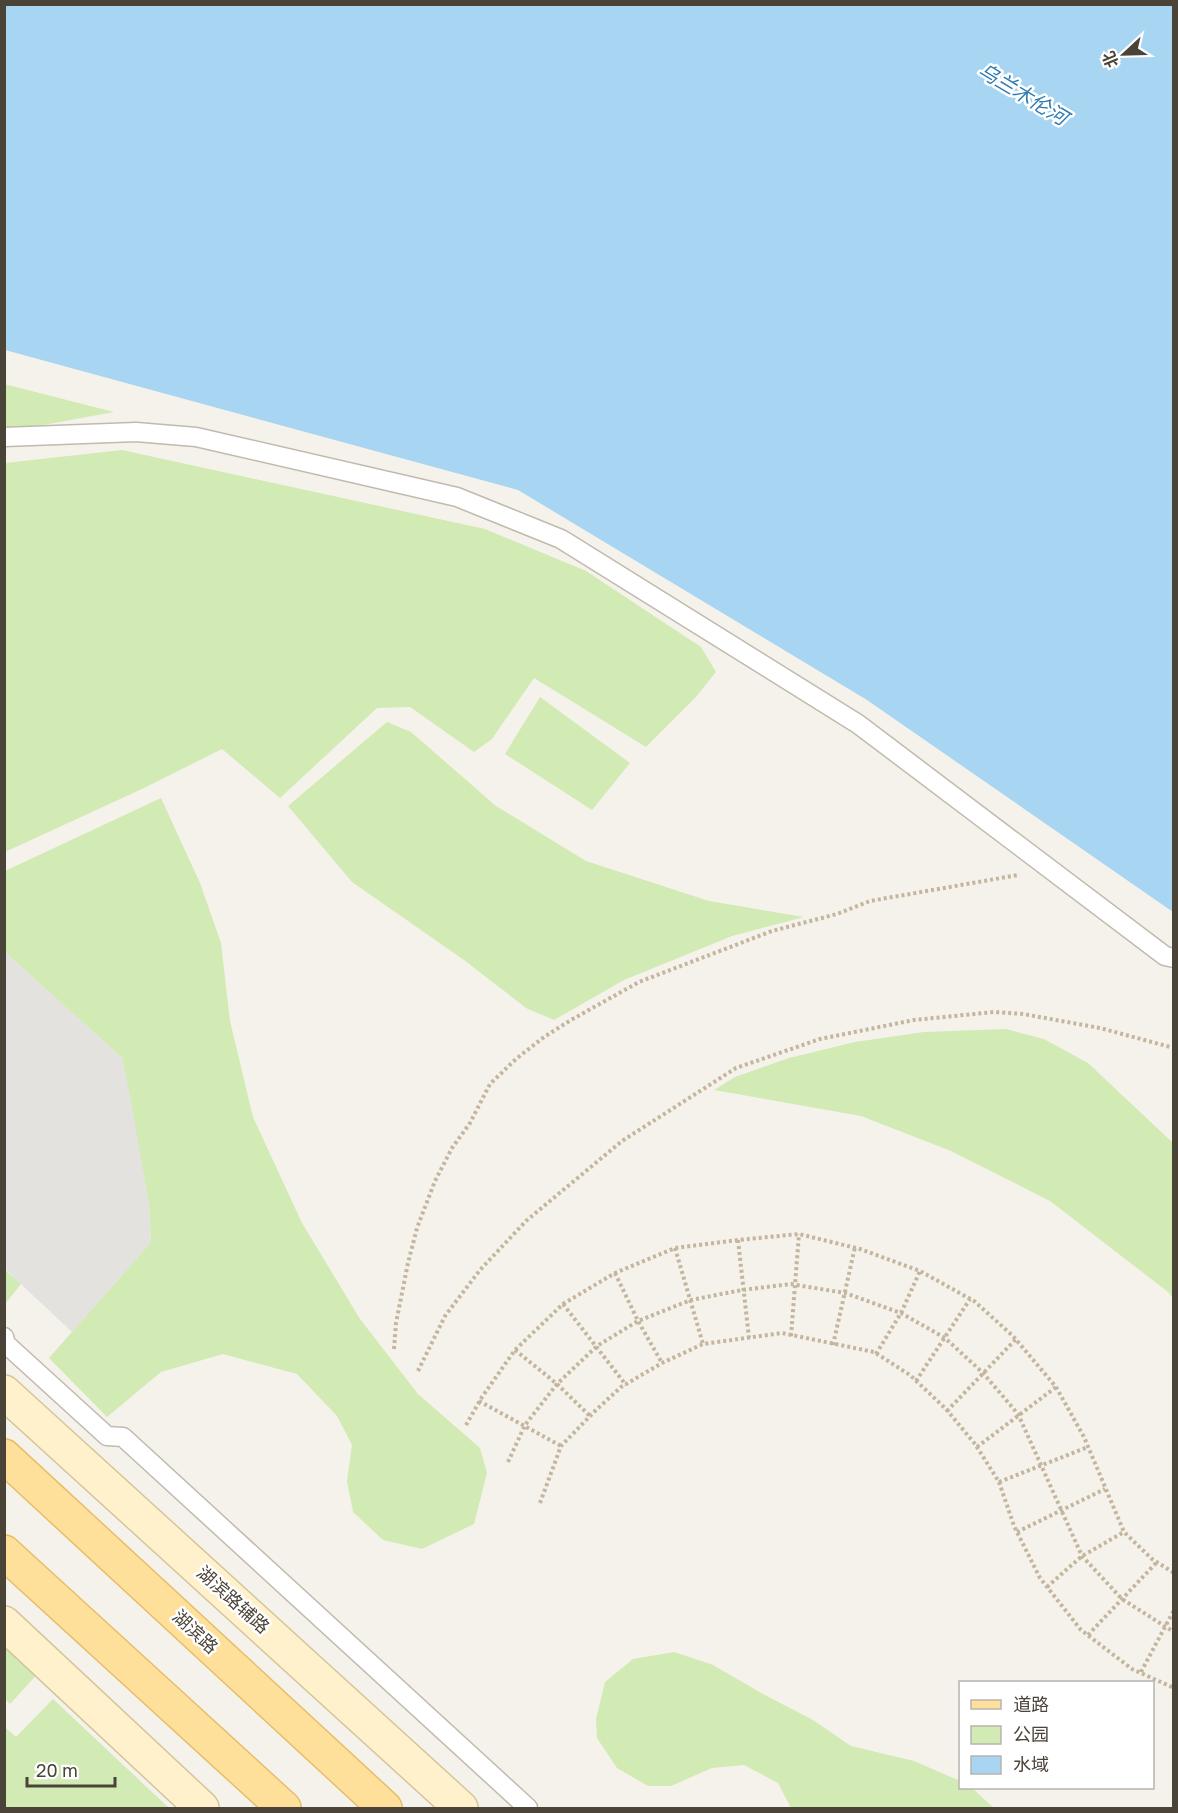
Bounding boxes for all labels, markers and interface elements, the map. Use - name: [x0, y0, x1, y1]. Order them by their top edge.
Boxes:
- north arrow: [1094, 24, 1154, 84]
- text: 北: [1098, 48, 1122, 71]
- water label: 乌兰木伦河: [974, 57, 1076, 131]
- street label: 湖滨路辅路: [192, 1562, 274, 1638]
- street label: 湖滨路: [168, 1606, 222, 1658]
- legend: [959, 1681, 1154, 1789]
- text: 道路: [1013, 1693, 1049, 1715]
- text: 公园: [1013, 1723, 1049, 1745]
- scale bar: [27, 1750, 116, 1788]
- text: 水域: [1013, 1753, 1049, 1775]
- text: 20 m: [36, 1759, 78, 1781]

